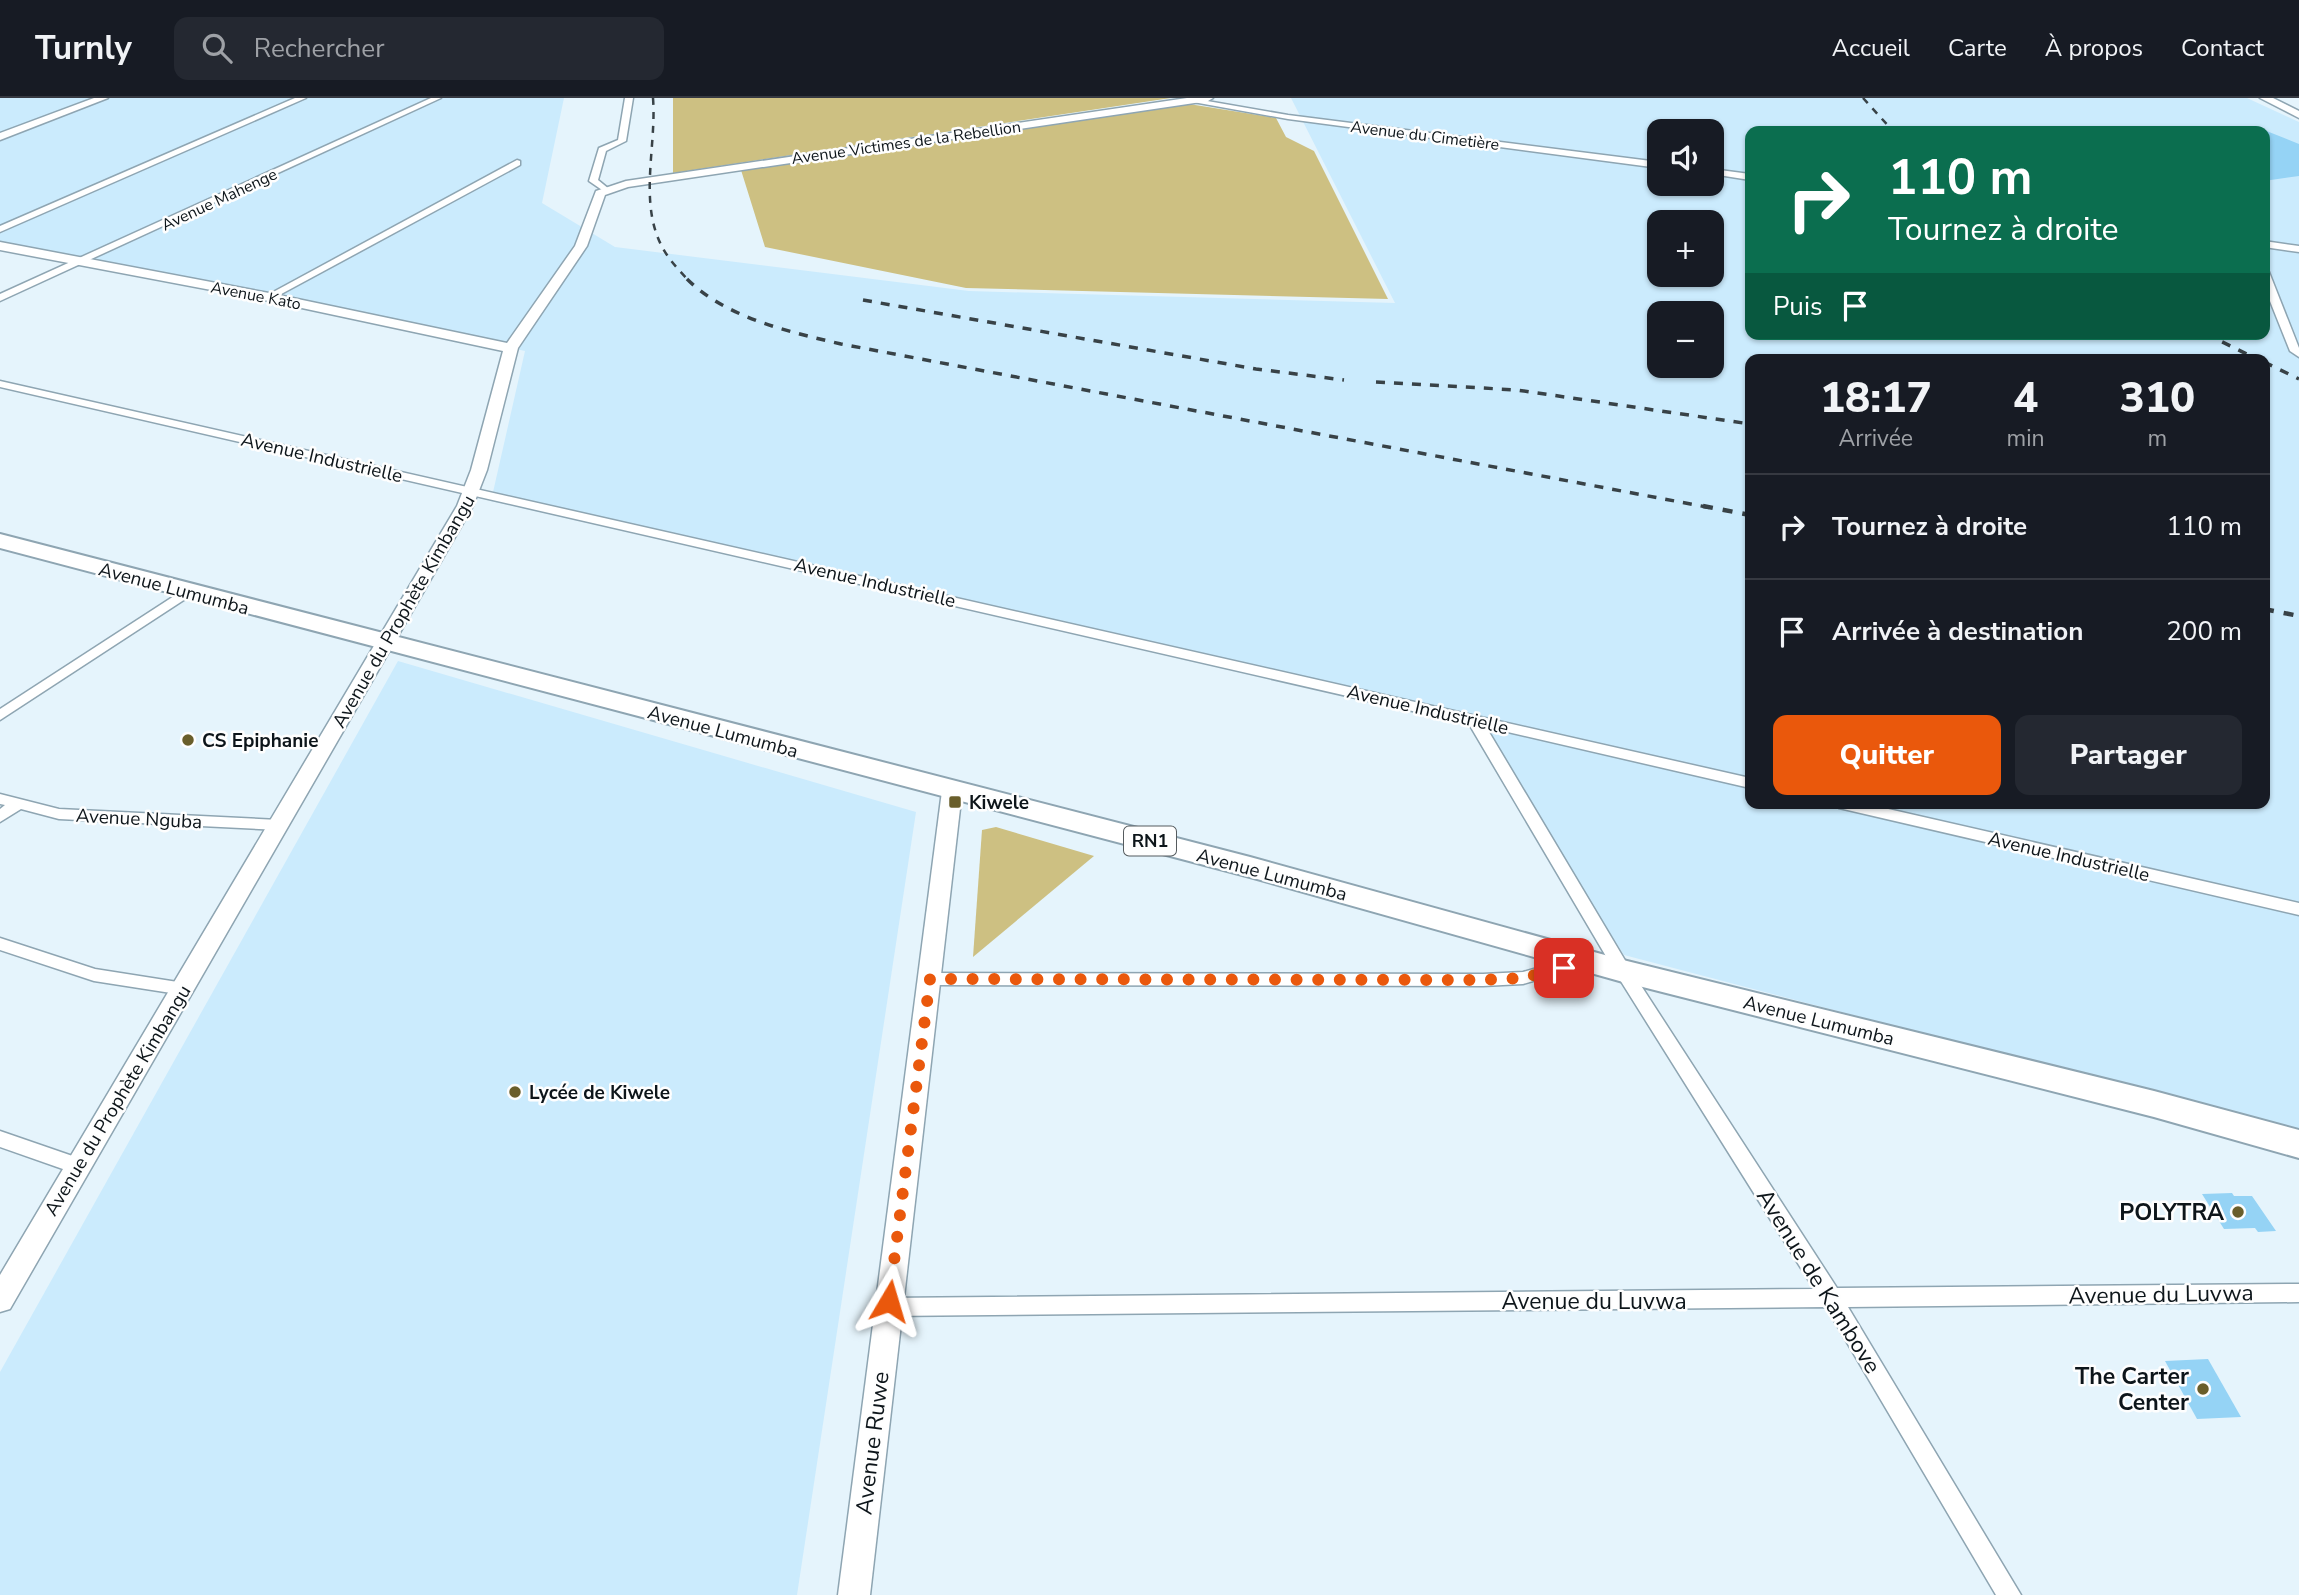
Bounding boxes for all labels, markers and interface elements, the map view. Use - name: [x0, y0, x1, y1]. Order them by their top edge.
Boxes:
- search box: [174, 17, 664, 80]
- text: Turnly: [35, 26, 132, 71]
- icon: search: [198, 29, 236, 67]
- text: Rechercher: [254, 31, 384, 66]
- text: Accueil: [1832, 32, 1910, 64]
- text: Carte: [1948, 32, 2007, 64]
- text: À propos: [2045, 32, 2143, 64]
- text: Contact: [2181, 32, 2264, 64]
- street label: Avenue Victimes de la Rebellion: [790, 116, 1022, 170]
- street label: Avenue du Cimetière: [1349, 116, 1500, 156]
- map controls: [1647, 119, 1724, 378]
- button: sound: [1647, 119, 1724, 196]
- text: 110 m: [1888, 144, 2032, 211]
- icon: right: [1773, 154, 1864, 245]
- street label: Avenue Mahenge: [158, 163, 281, 236]
- text: Tournez à droite: [1888, 208, 2119, 251]
- button: +: [1647, 210, 1724, 287]
- street label: Avenue Kato: [209, 276, 303, 316]
- icon: arrive: [1836, 287, 1874, 325]
- text: Puis: [1773, 289, 1822, 324]
- button: −: [1647, 301, 1724, 378]
- text: 18:17: [1820, 370, 1932, 427]
- text: 4: [2013, 370, 2038, 427]
- text: 310: [2120, 370, 2195, 427]
- text: Arrivée: [1838, 423, 1913, 454]
- text: min: [2007, 423, 2045, 454]
- text: m: [2147, 423, 2167, 454]
- street label: Avenue Industrielle: [238, 427, 405, 489]
- street label: Avenue du Prophète Kimbangu: [326, 490, 481, 733]
- icon: right: [1773, 508, 1811, 546]
- text: Tournez à droite: [1832, 509, 2027, 544]
- text: 110 m: [2166, 509, 2242, 544]
- street label: Avenue Industrielle: [791, 552, 958, 614]
- street label: Avenue Lumumba: [96, 556, 252, 622]
- icon: arrive: [1773, 613, 1811, 651]
- text: Arrivée à destination: [1832, 614, 2083, 649]
- text: 200 m: [2166, 614, 2242, 649]
- street label: Avenue Industrielle: [1344, 679, 1511, 741]
- street label: Avenue Lumumba: [645, 699, 801, 765]
- button: Quitter: [1773, 715, 2001, 795]
- button: Partager: [2015, 715, 2242, 795]
- place label: CS Epiphanie: [202, 728, 319, 754]
- marker: CS Epiphanie: [180, 732, 196, 748]
- place label: Kiwele: [969, 790, 1029, 816]
- marker: Kiwele: [947, 794, 963, 810]
- street label: Avenue Nguba: [75, 803, 203, 835]
- road number: RN1: [1124, 826, 1176, 856]
- street label: Avenue Industrielle: [1985, 826, 2152, 888]
- street label: Avenue Lumumba: [1194, 842, 1350, 908]
- pin: [1534, 938, 1594, 998]
- icon: arrive: [1545, 949, 1583, 987]
- street label: Avenue du Prophète Kimbangu: [38, 980, 197, 1221]
- street label: Avenue Lumumba: [1741, 990, 1897, 1052]
- place label: Lycée de Kiwele: [529, 1080, 670, 1106]
- marker: Lycée de Kiwele: [507, 1084, 523, 1100]
- street label: Avenue de Kambove: [1749, 1183, 1888, 1379]
- place label: POLYTRA: [2119, 1197, 2225, 1228]
- marker: POLYTRA: [2230, 1204, 2246, 1220]
- position arrow: [852, 1264, 926, 1338]
- street label: Avenue du Luvwa: [2068, 1277, 2254, 1312]
- street label: Avenue du Luvwa: [1501, 1286, 1687, 1317]
- place label: The Carter Center: [2075, 1361, 2189, 1418]
- street label: Avenue Ruwe: [848, 1370, 897, 1516]
- marker: The Carter Center: [2195, 1381, 2211, 1397]

